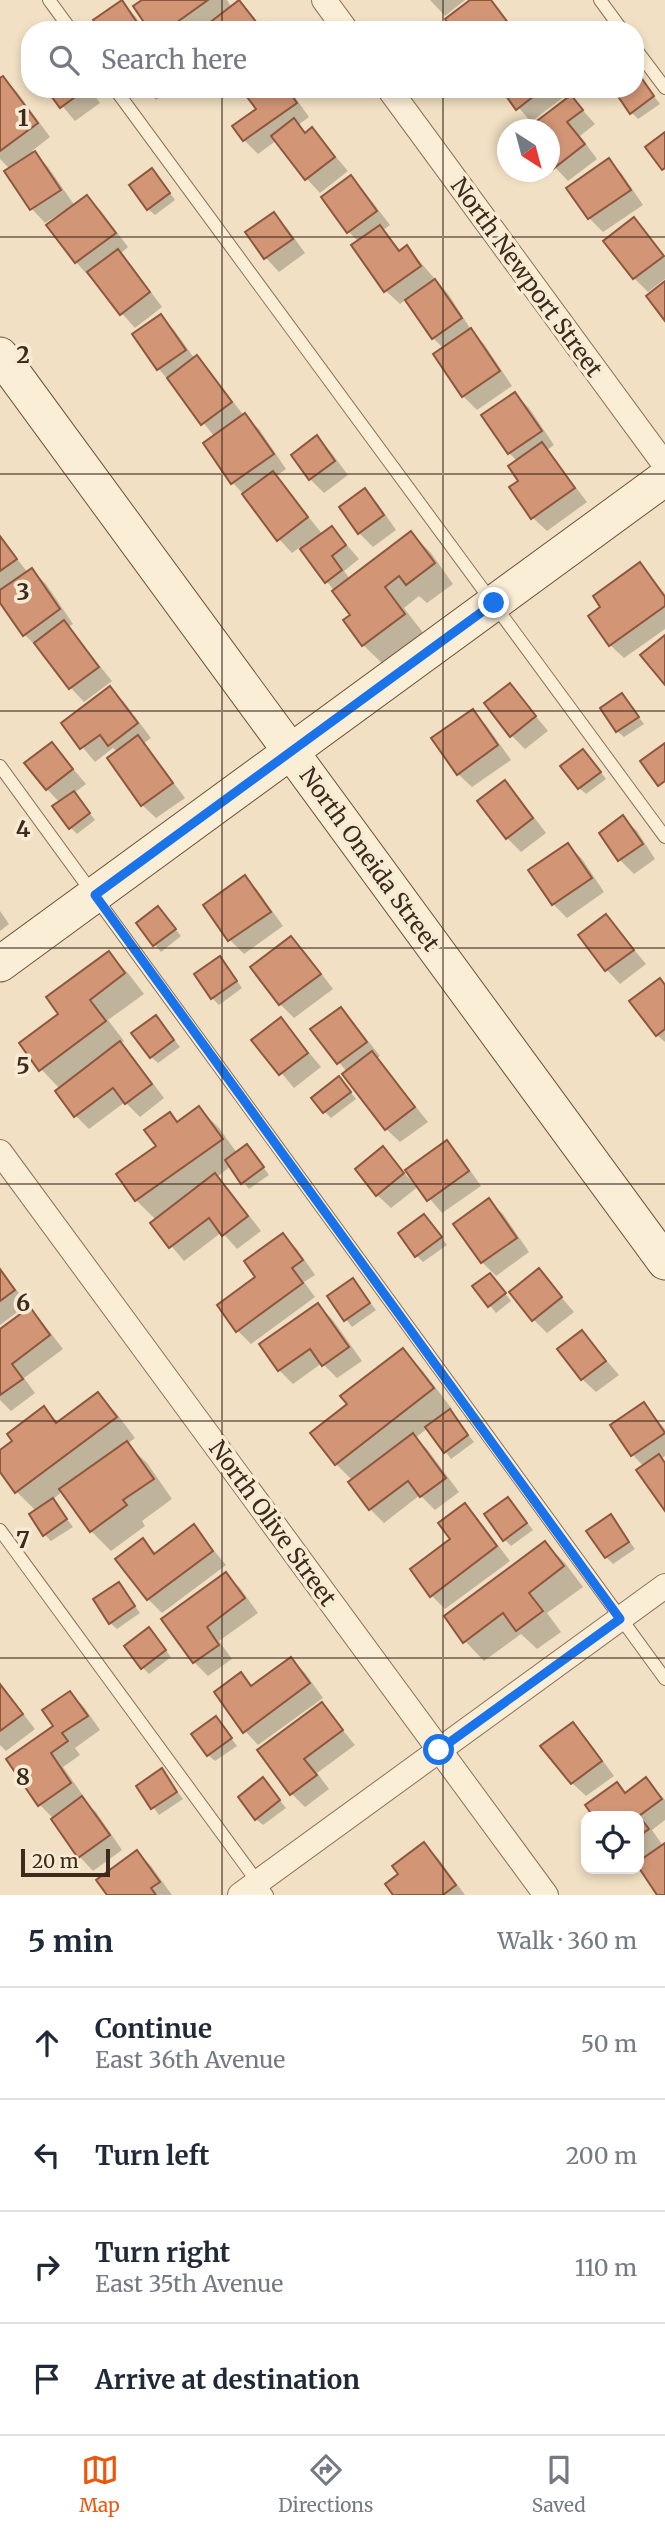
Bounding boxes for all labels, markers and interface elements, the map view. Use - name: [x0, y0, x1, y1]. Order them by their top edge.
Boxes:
- search box: [21, 21, 644, 98]
- icon: search: [45, 41, 83, 79]
- text: Search here: [101, 43, 247, 76]
- text: 1: [18, 103, 29, 132]
- north arrow: [497, 119, 560, 182]
- street label: North Newport Street: [445, 172, 609, 382]
- text: 2: [16, 340, 30, 369]
- text: 3: [16, 577, 30, 606]
- route end: [478, 587, 509, 618]
- street label: North Oneida Street: [294, 762, 446, 956]
- text: 4: [16, 814, 31, 843]
- text: 5: [16, 1051, 30, 1080]
- text: 6: [16, 1288, 30, 1317]
- street label: North Olive Street: [203, 1435, 343, 1611]
- text: 7: [16, 1525, 30, 1554]
- route start: [423, 1734, 454, 1765]
- text: 8: [16, 1762, 30, 1791]
- map controls: [581, 1811, 644, 1874]
- button: locate: [581, 1811, 644, 1874]
- scale bar: [21, 1846, 110, 1878]
- text: 20 m: [32, 1849, 79, 1873]
- text: 5 min: [28, 1922, 113, 1960]
- text: Walk · 360 m: [497, 1926, 637, 1955]
- text: Continue: [95, 2012, 212, 2045]
- icon: ahead: [28, 2024, 66, 2062]
- text: 50 m: [581, 2029, 637, 2058]
- text: East 36th Avenue: [95, 2045, 285, 2074]
- icon: left: [28, 2136, 66, 2174]
- text: Turn left: [95, 2139, 209, 2172]
- text: 200 m: [566, 2141, 637, 2170]
- text: Turn right: [95, 2236, 230, 2269]
- icon: right: [28, 2248, 66, 2286]
- text: 110 m: [575, 2253, 637, 2282]
- text: East 35th Avenue: [95, 2269, 283, 2298]
- icon: arrive: [28, 2360, 66, 2398]
- text: Arrive at destination: [95, 2363, 360, 2396]
- tab: Map: [79, 2451, 120, 2517]
- tab: Directions: [278, 2451, 373, 2517]
- tab: Saved: [532, 2451, 586, 2517]

